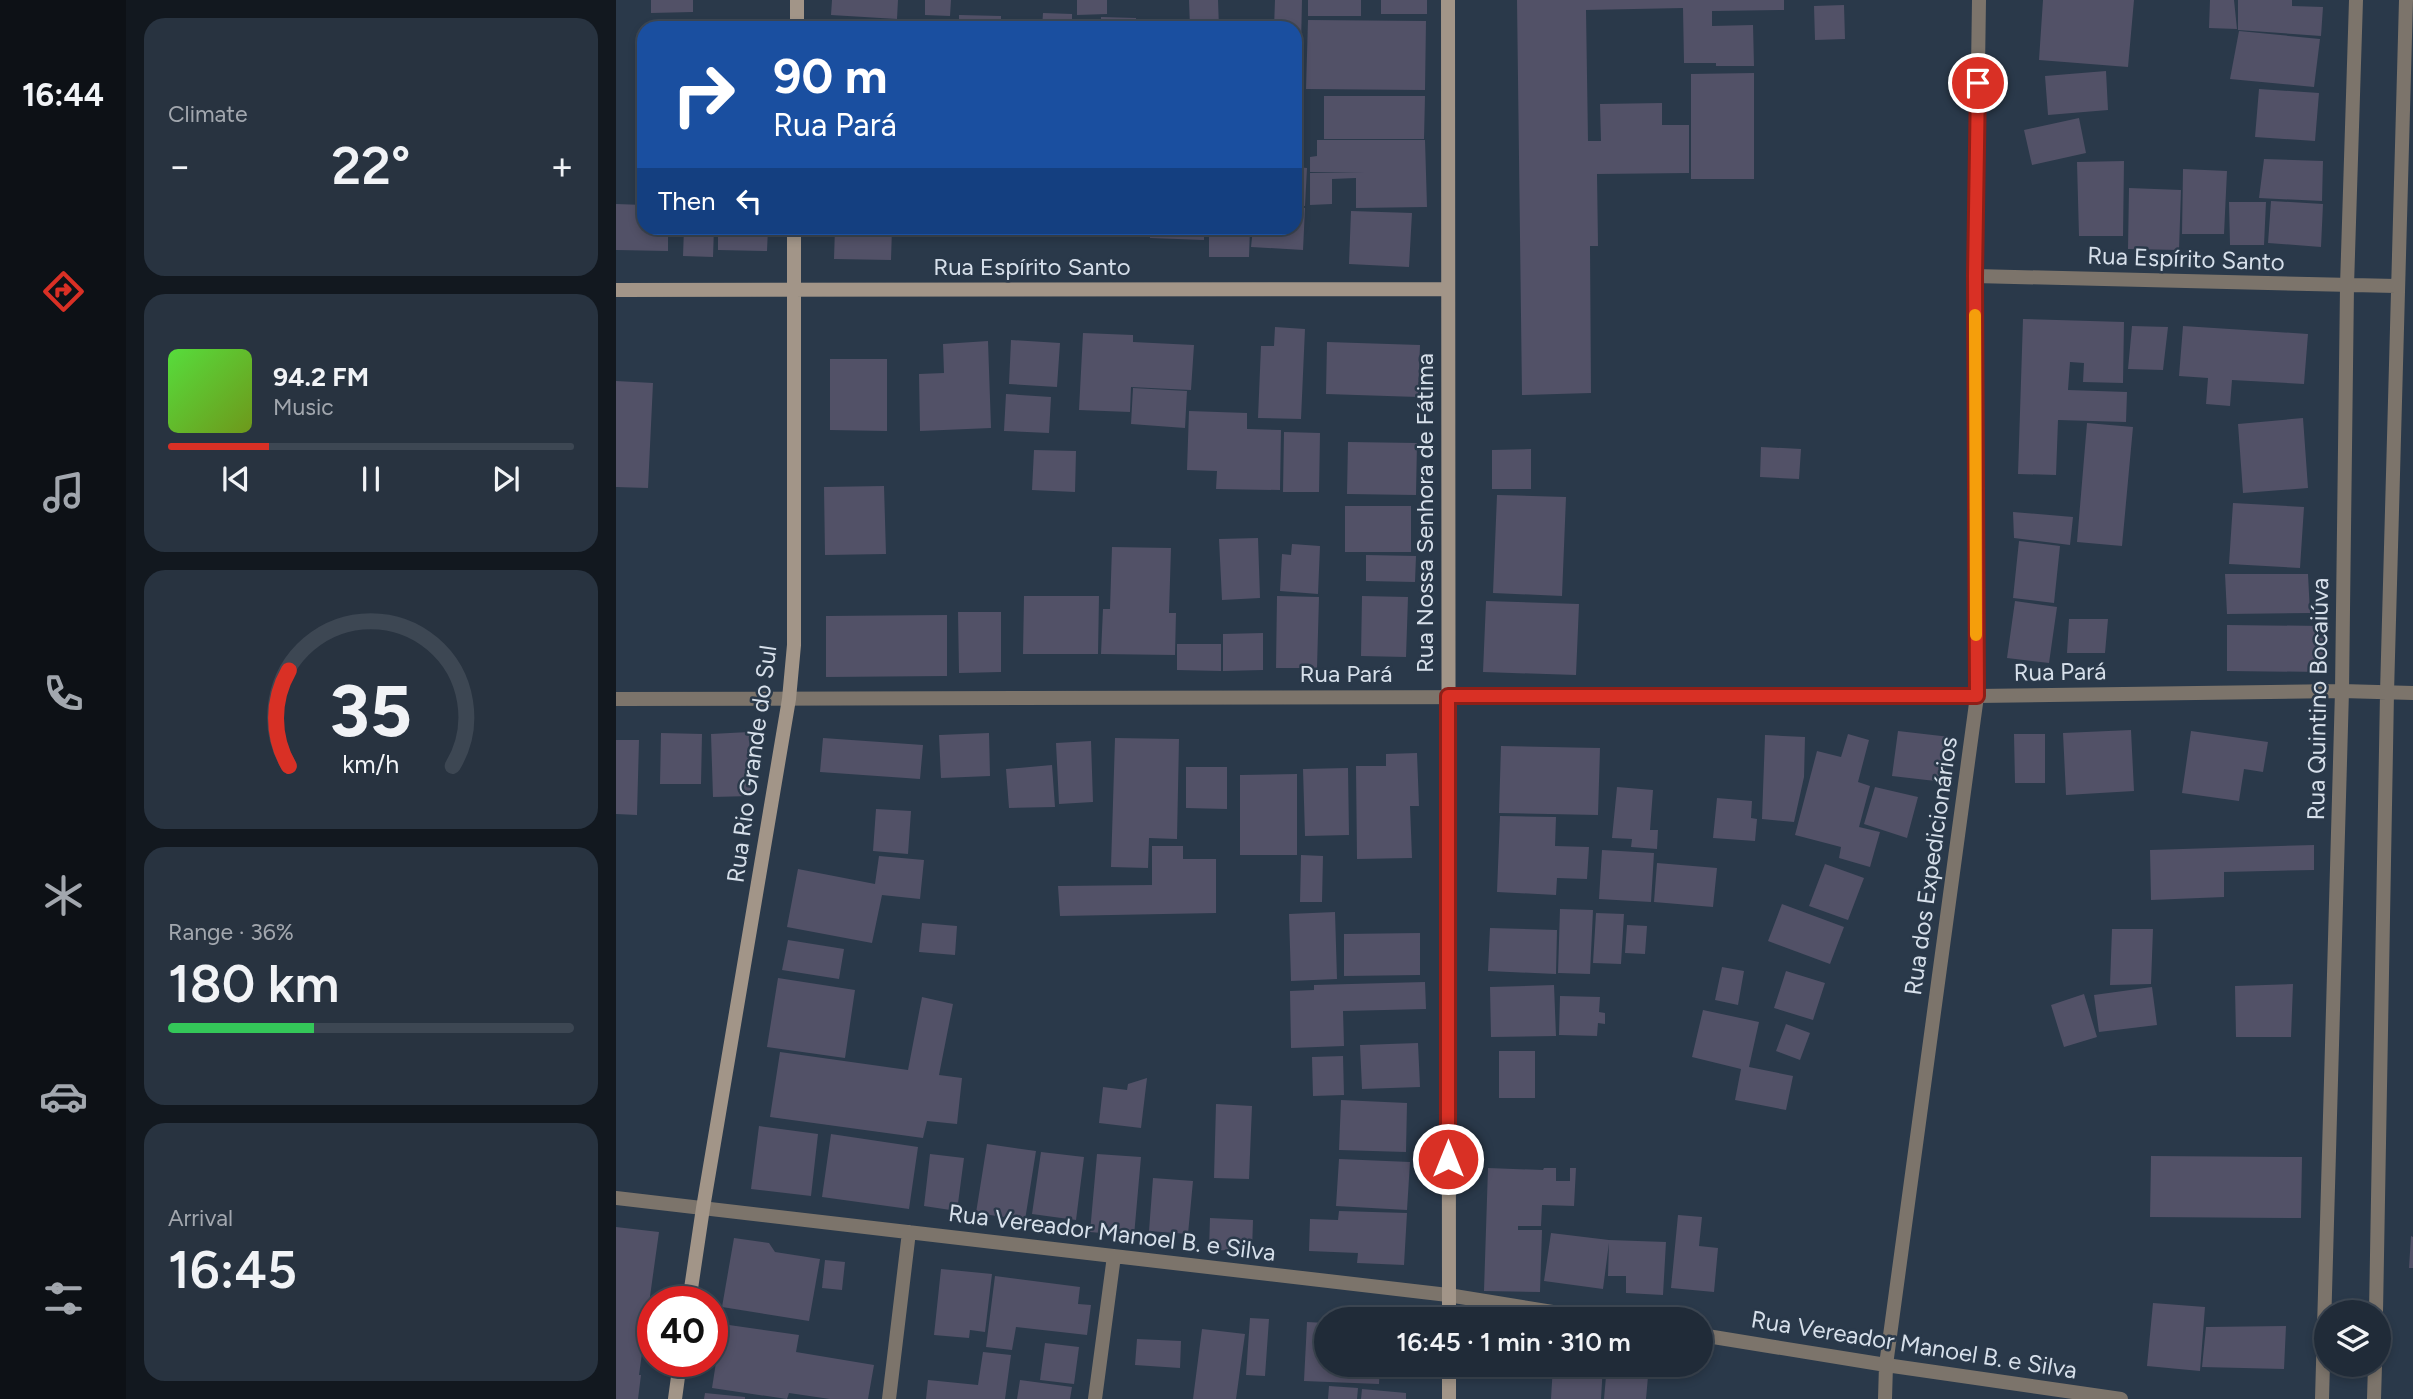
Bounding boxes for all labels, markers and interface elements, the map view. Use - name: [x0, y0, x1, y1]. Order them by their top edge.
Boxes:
- text: 90 m: [773, 46, 888, 105]
- icon: right: [658, 49, 749, 140]
- pin: [1948, 53, 2008, 113]
- icon: arrive: [1959, 64, 1997, 102]
- text: 16:44: [22, 76, 104, 114]
- text: Climate: [168, 100, 247, 128]
- text: Rua Pará: [773, 106, 897, 144]
- text: 22°: [332, 135, 410, 197]
- text: −: [168, 143, 192, 189]
- text: +: [550, 143, 574, 189]
- icon: left: [730, 182, 768, 220]
- text: Then: [658, 185, 716, 217]
- street label: Rua Espírito Santo: [2087, 241, 2285, 276]
- street label: Rua Espírito Santo: [933, 252, 1131, 281]
- icon: directions: [39, 267, 88, 316]
- street label: Rua Nossa Senhora de Fátima: [1410, 353, 1439, 673]
- text: 94.2 FM: [273, 361, 369, 393]
- text: Music: [273, 393, 334, 421]
- icon: previous: [217, 460, 255, 498]
- icon: pause: [352, 460, 390, 498]
- icon: next: [487, 460, 525, 498]
- icon: music: [39, 468, 88, 517]
- street label: Rua Quintino Bocaiúva: [2301, 577, 2334, 821]
- street label: Rua Rio Grande do Sul: [720, 643, 783, 885]
- street label: Rua Pará: [2013, 656, 2107, 687]
- street label: Rua Pará: [1300, 659, 1392, 688]
- text: 35: [330, 667, 412, 754]
- icon: phone: [39, 669, 88, 718]
- street label: Rua dos Expedicionários: [1898, 735, 1963, 997]
- text: km/h: [342, 748, 400, 778]
- icon: climate: [39, 871, 88, 920]
- text: Range · 36%: [168, 918, 294, 946]
- text: 180 km: [168, 953, 340, 1015]
- icon: car: [39, 1072, 88, 1121]
- position arrow: [1411, 1122, 1485, 1196]
- street label: Rua Vereador Manoel B. e Silva: [947, 1198, 1277, 1267]
- text: Arrival: [168, 1204, 233, 1232]
- text: 16:45: [168, 1239, 297, 1301]
- icon: filters: [39, 1274, 88, 1323]
- speed limit sign: 40: [637, 1286, 728, 1377]
- map controls: [2314, 1300, 2391, 1377]
- button: layers: [2314, 1300, 2391, 1377]
- street label: Rua Vereador Manoel B. e Silva: [1749, 1304, 2079, 1385]
- text: 16:45 · 1 min · 310 m: [1396, 1326, 1631, 1358]

